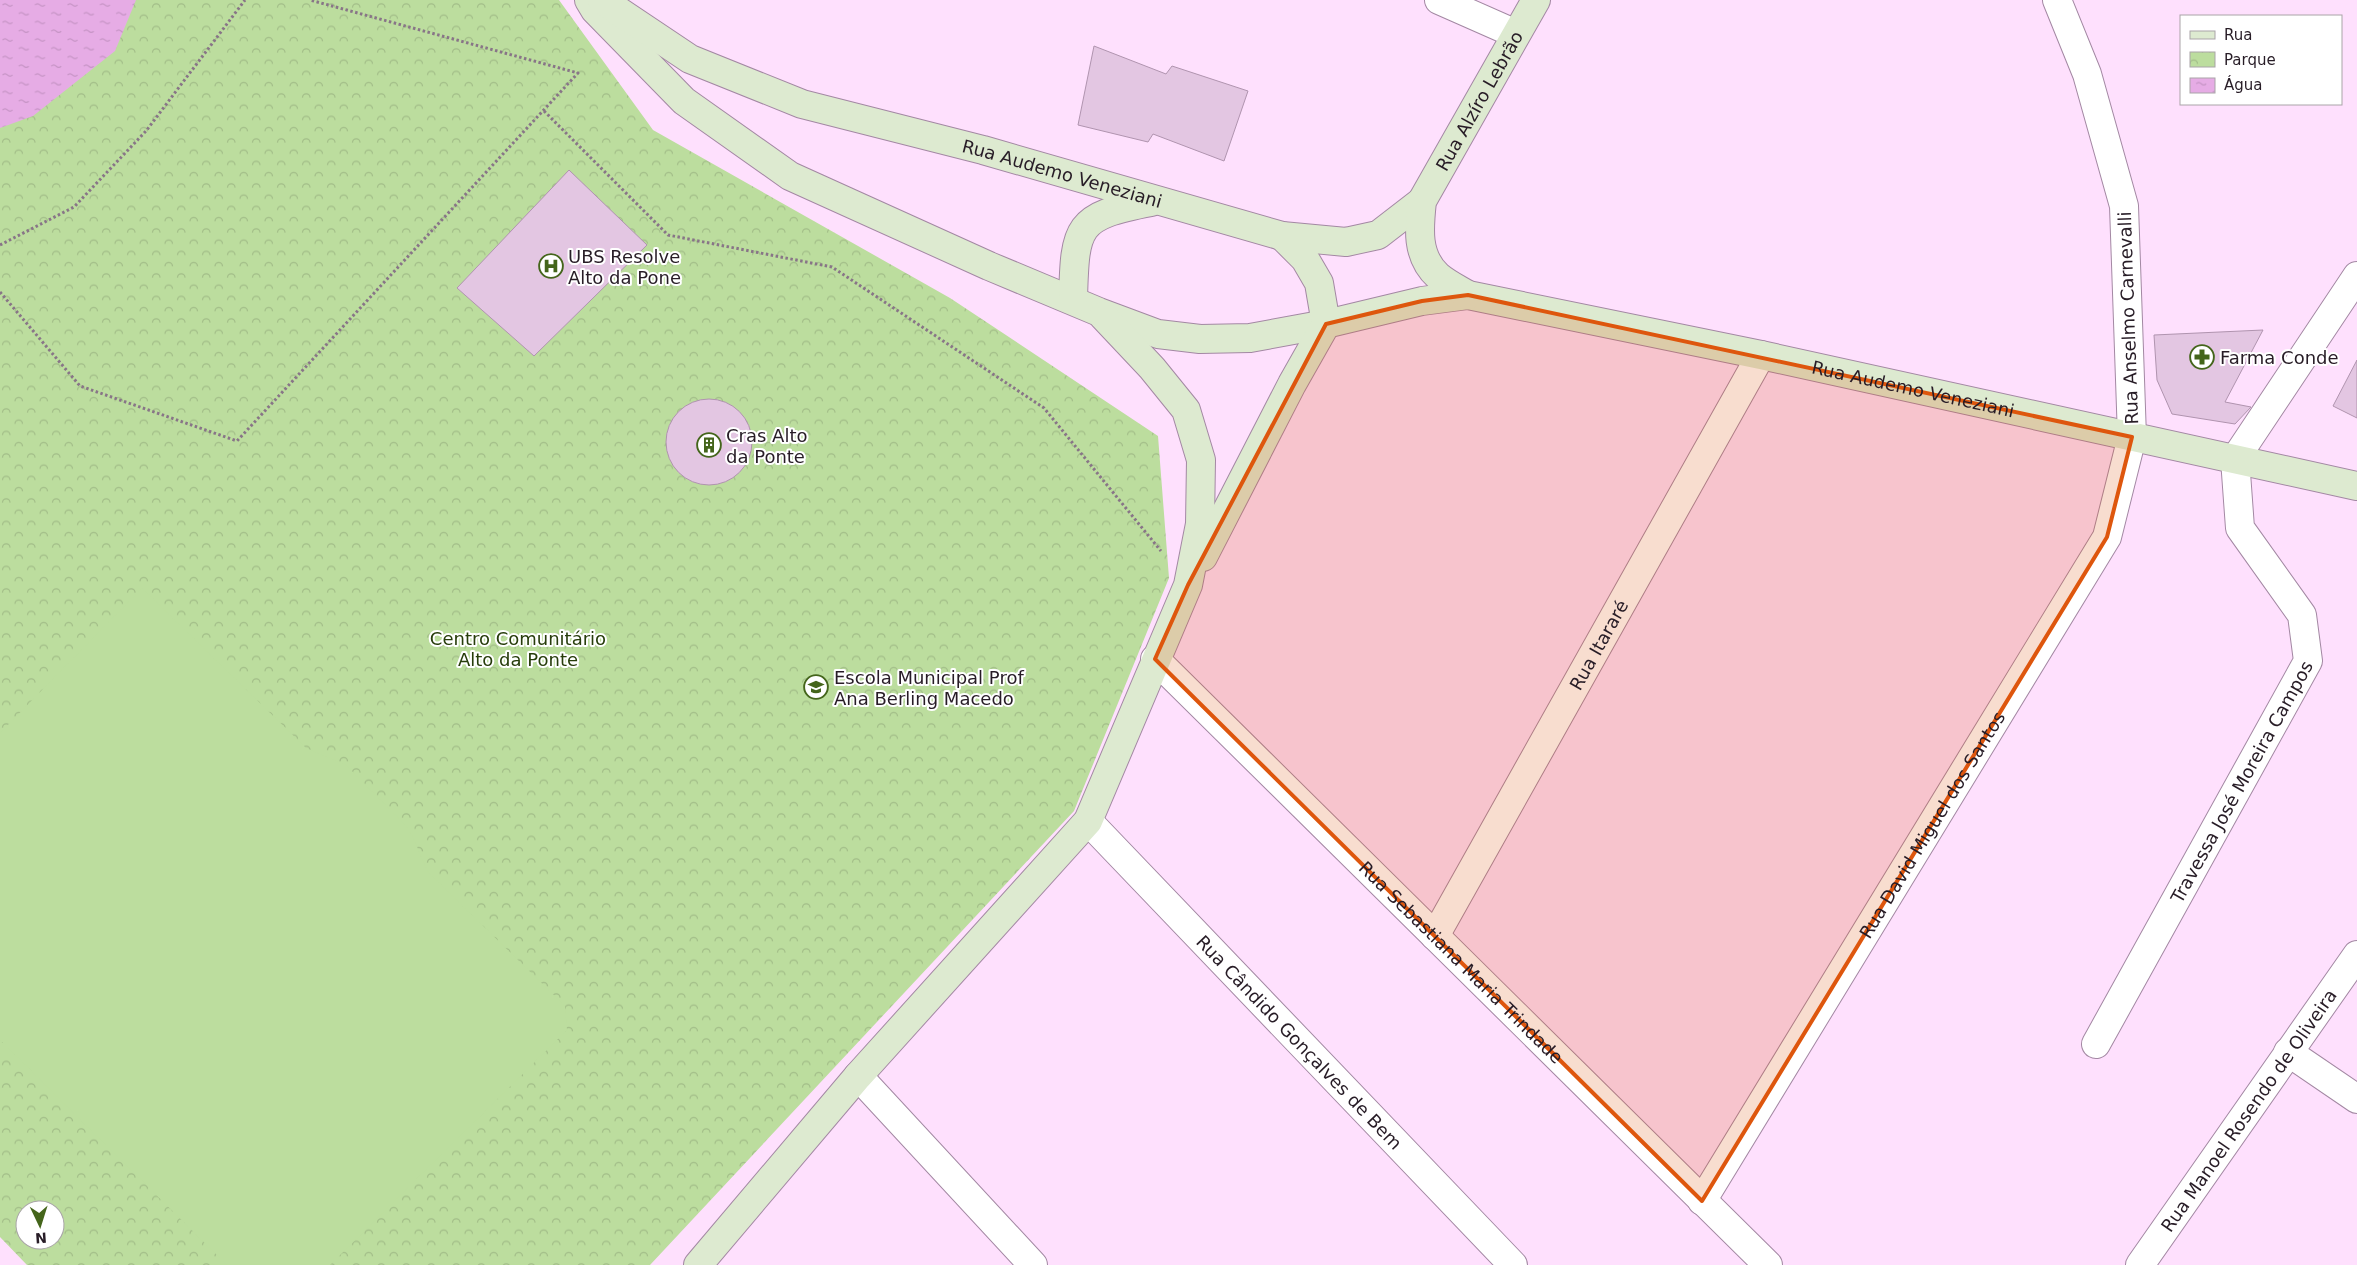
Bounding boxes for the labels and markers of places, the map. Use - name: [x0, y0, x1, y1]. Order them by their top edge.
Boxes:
- place label: UBS Resolve Alto da Pone: [568, 246, 681, 288]
- hospital icon: UBS Resolve Alto da Pone: [538, 253, 564, 279]
- pharmacy icon: Farma Conde: [2189, 344, 2215, 370]
- place label: Farma Conde: [2220, 347, 2339, 368]
- place label: Cras Alto da Ponte: [726, 425, 807, 467]
- building icon: Cras Alto da Ponte: [696, 432, 722, 458]
- place label: Escola Municipal Prof Ana Berling Macedo: [834, 667, 1024, 709]
- school or university icon: Escola Municipal Prof Ana Berling Macedo: [803, 674, 829, 700]

